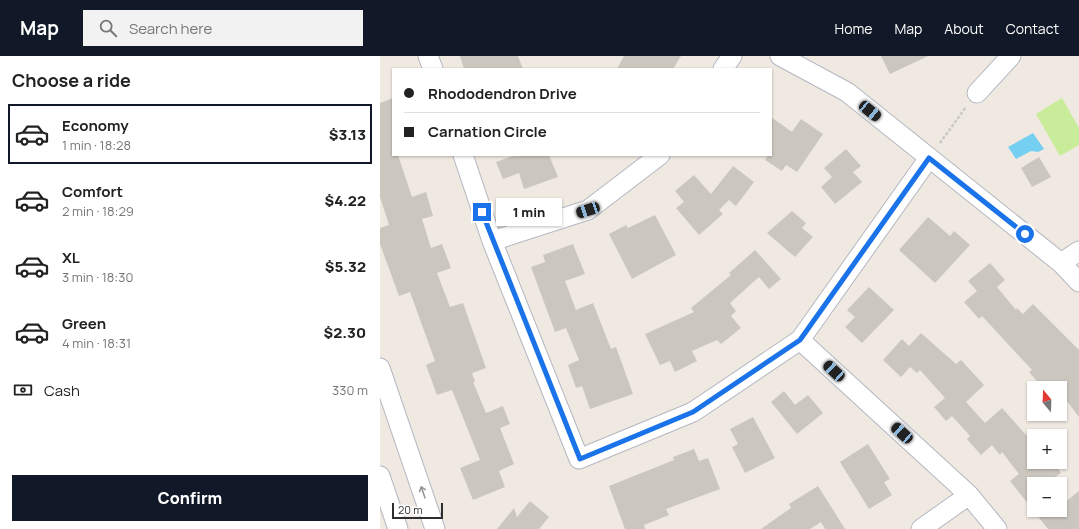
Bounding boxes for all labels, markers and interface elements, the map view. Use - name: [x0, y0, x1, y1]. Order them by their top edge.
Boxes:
- search box: [83, 10, 363, 46]
- text: Map: [20, 15, 59, 41]
- icon: search: [97, 17, 119, 39]
- text: Search here: [129, 18, 212, 39]
- text: Home: [835, 19, 872, 38]
- text: Map: [894, 19, 922, 38]
- text: About: [944, 19, 984, 38]
- text: Contact: [1006, 19, 1059, 38]
- text: Choose a ride: [12, 68, 131, 92]
- text: Rhododendron Drive: [428, 83, 577, 104]
- car: [857, 99, 883, 123]
- text: Economy: [62, 115, 129, 136]
- icon: car: [14, 116, 50, 152]
- text: Carnation Circle: [428, 121, 547, 142]
- text: $3.13: [329, 124, 366, 145]
- text: 1 min · 18:28: [62, 136, 131, 154]
- text: Comfort: [62, 181, 123, 202]
- icon: car: [14, 182, 50, 218]
- text: $4.22: [325, 190, 366, 211]
- callout: 1 min: [496, 198, 562, 226]
- car: [575, 201, 601, 219]
- text: 2 min · 18:29: [62, 202, 134, 220]
- route end: [473, 203, 491, 221]
- text: 1 min: [513, 203, 545, 221]
- route start: [1016, 225, 1034, 243]
- text: XL: [62, 247, 80, 268]
- icon: car: [14, 248, 50, 284]
- text: $5.32: [325, 256, 366, 277]
- text: 3 min · 18:30: [62, 268, 133, 286]
- text: Green: [62, 313, 106, 334]
- icon: car: [14, 314, 50, 350]
- text: $2.30: [324, 322, 366, 343]
- text: 4 min · 18:31: [62, 334, 131, 352]
- car: [821, 358, 847, 384]
- icon: cash: [12, 379, 34, 401]
- text: Cash: [44, 380, 80, 401]
- text: 330 m: [332, 381, 368, 399]
- north arrow: [1027, 381, 1067, 421]
- map controls: [1027, 381, 1067, 517]
- car: [889, 421, 915, 445]
- button: +: [1027, 429, 1067, 469]
- button: Confirm: [12, 475, 368, 521]
- button: −: [1027, 477, 1067, 517]
- one-way arrow: [418, 486, 426, 498]
- scale bar: [392, 501, 443, 520]
- text: 20 m: [398, 502, 423, 517]

